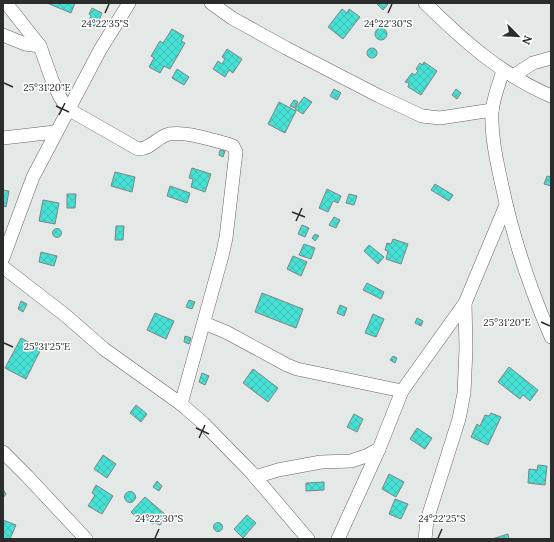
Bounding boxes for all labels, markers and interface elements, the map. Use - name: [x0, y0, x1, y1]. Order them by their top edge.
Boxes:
- north arrow: [498, 16, 538, 56]
- text: 24°22'35"S: [81, 17, 129, 30]
- text: 24°22'30"S: [364, 17, 412, 30]
- text: N: [519, 33, 535, 47]
- text: 25°31'20"E: [23, 81, 71, 94]
- text: 25°31'20"E: [483, 316, 531, 329]
- text: 25°31'25"E: [24, 340, 70, 353]
- text: 24°22'30"S: [135, 512, 183, 525]
- text: 24°22'25"S: [418, 512, 466, 525]

